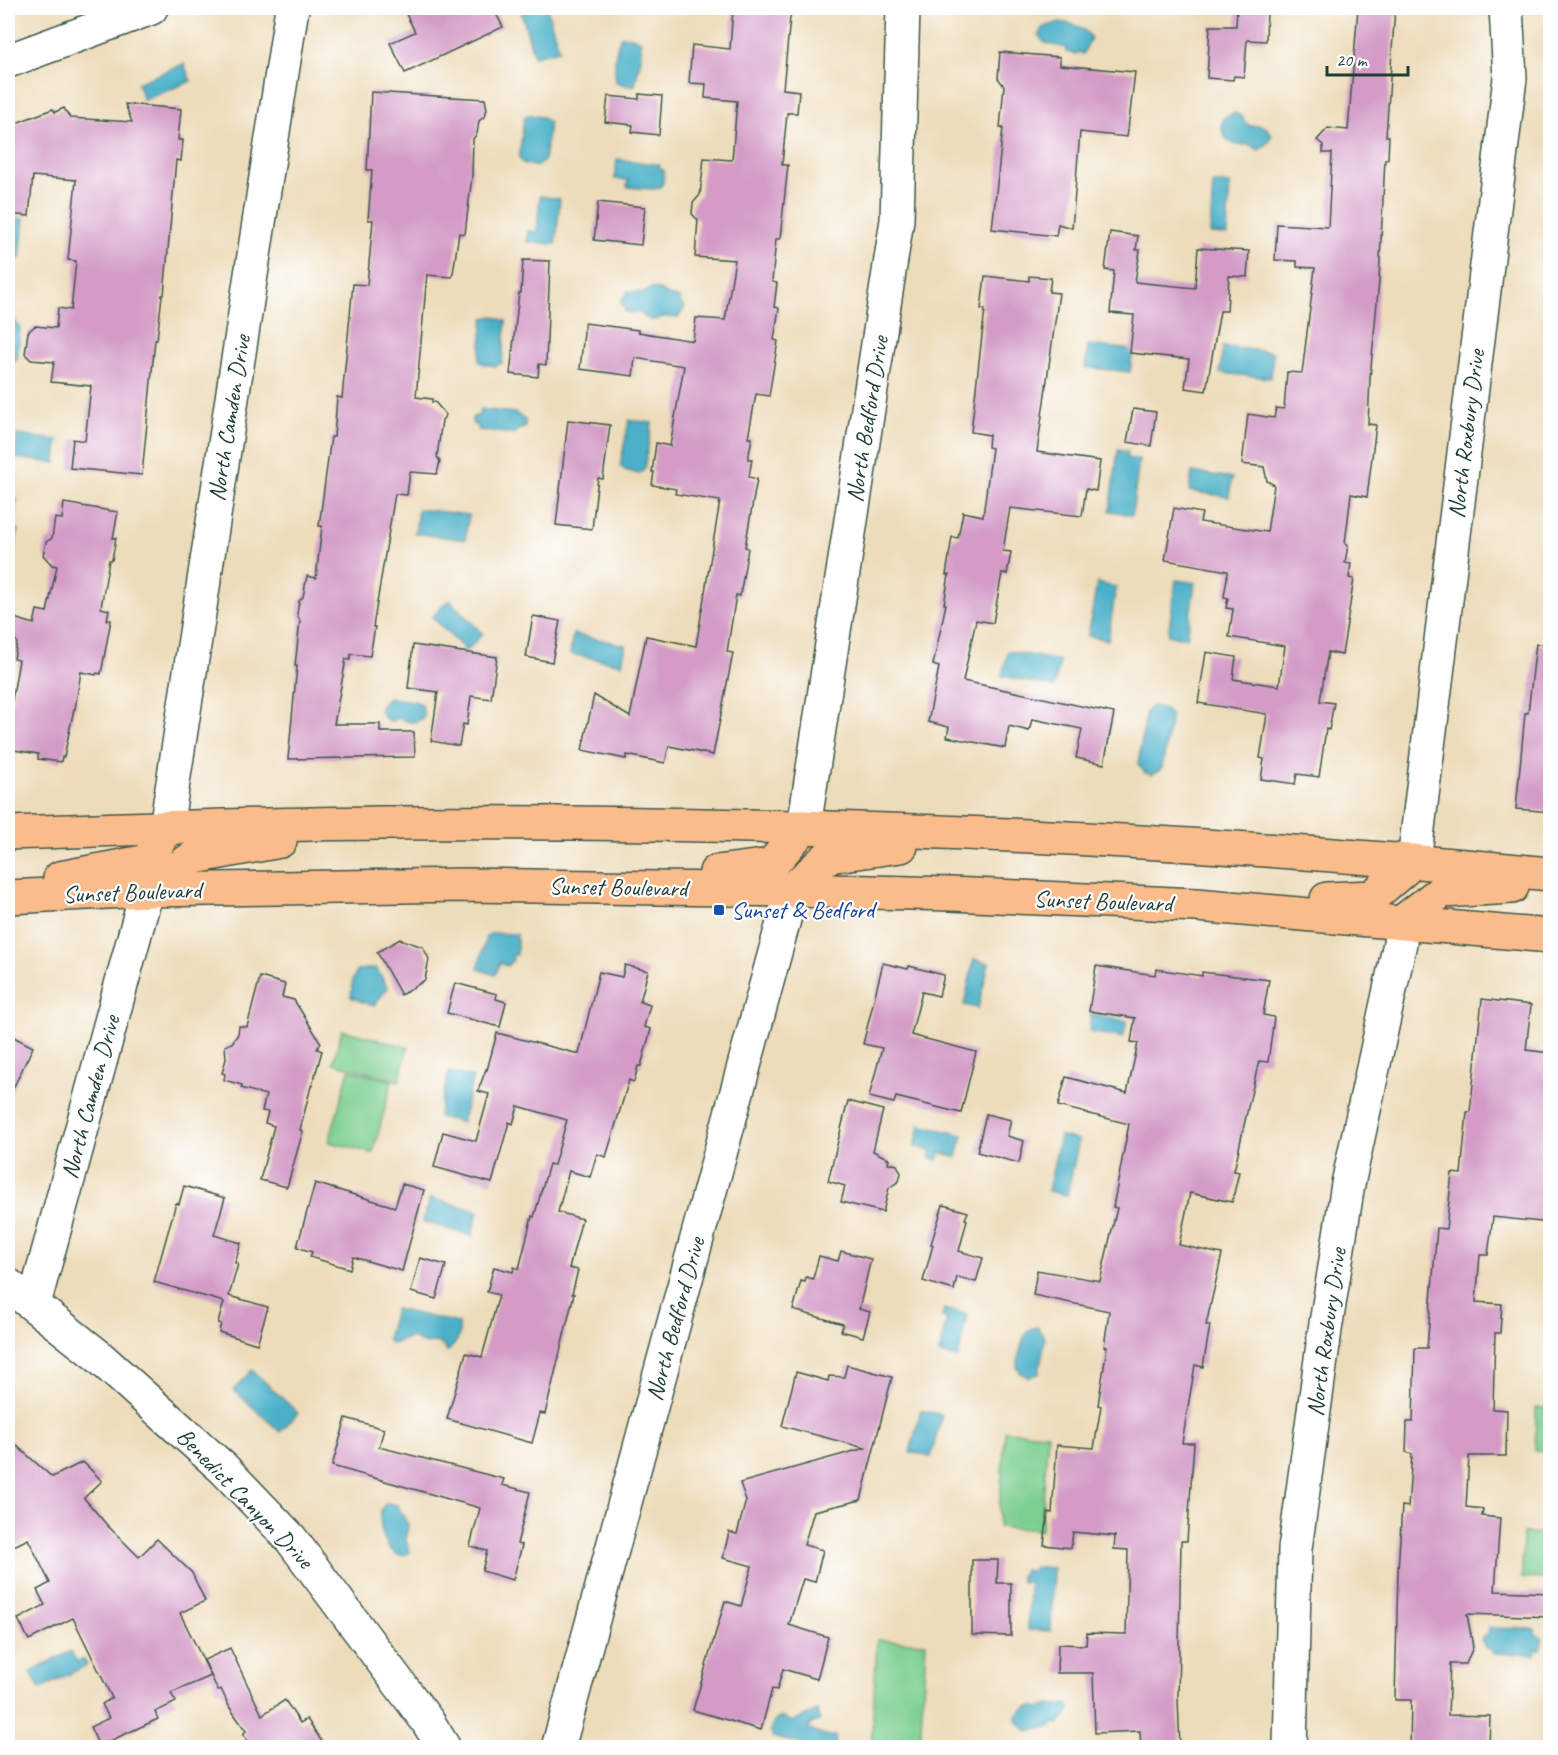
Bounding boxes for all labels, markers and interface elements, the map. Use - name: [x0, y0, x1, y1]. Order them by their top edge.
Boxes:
- scale bar: [1327, 39, 1408, 77]
- text: 20 m: [1336, 49, 1369, 71]
- street label: North Camden Drive: [201, 331, 257, 503]
- street label: North Bedford Drive: [839, 332, 895, 504]
- street label: North Roxbury Drive: [1441, 346, 1491, 520]
- street label: Sunset Boulevard: [549, 871, 691, 903]
- street label: Sunset Boulevard: [62, 874, 205, 909]
- street label: Sunset Boulevard: [1033, 884, 1176, 919]
- place label: Sunset & Bedford: [731, 895, 878, 925]
- marker: Sunset & Bedford: [712, 903, 726, 917]
- street label: North Camden Drive: [54, 1010, 127, 1182]
- street label: North Bedford Drive: [639, 1232, 712, 1404]
- street label: North Roxbury Drive: [1299, 1244, 1353, 1418]
- street label: Benedict Canyon Drive: [170, 1421, 321, 1576]

